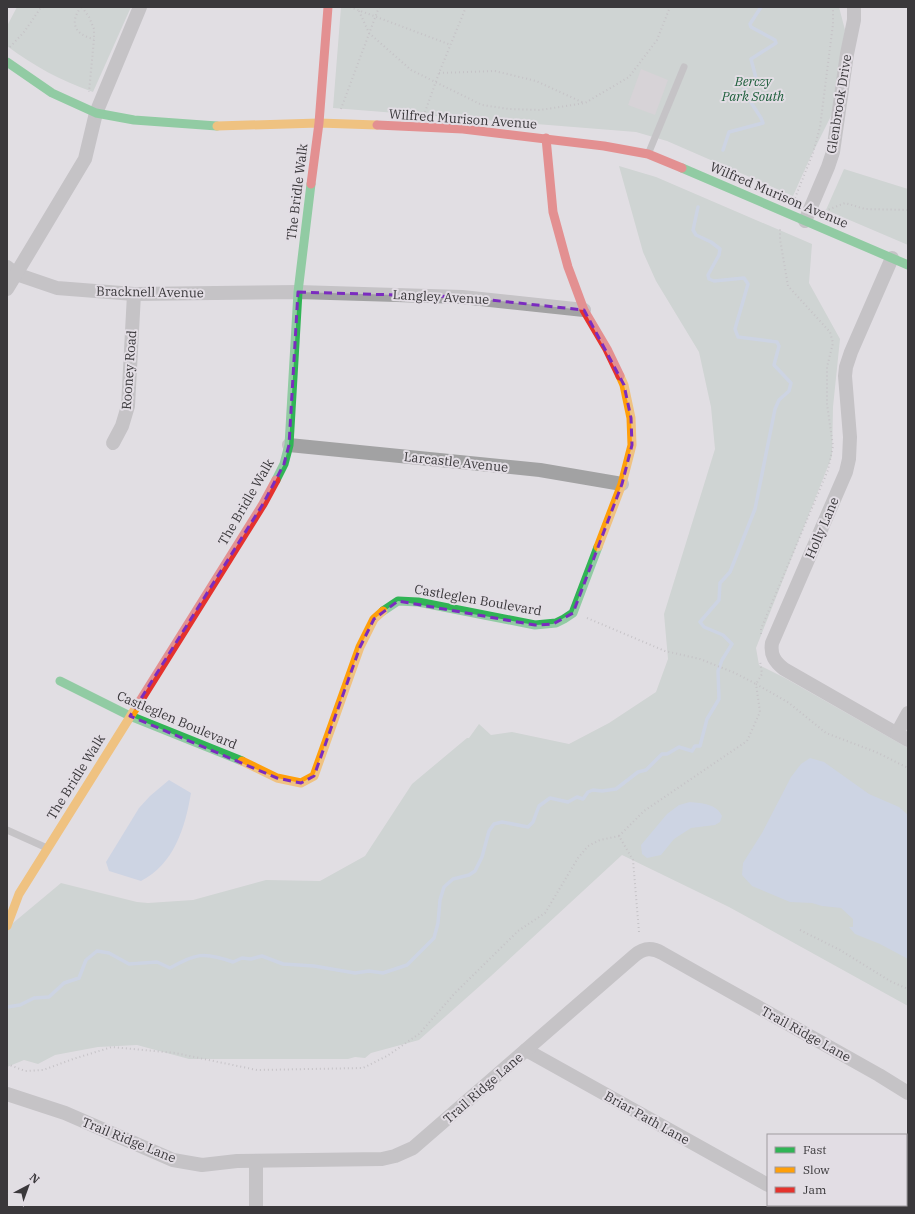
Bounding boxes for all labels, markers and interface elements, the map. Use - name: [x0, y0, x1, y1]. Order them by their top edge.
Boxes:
- street label: Glenbrook Drive: [823, 53, 855, 155]
- park label: Berczy Park South: [721, 73, 784, 105]
- street label: Wilfred Murison Avenue: [388, 105, 538, 133]
- street label: The Bridle Walk: [283, 142, 311, 241]
- street label: Wilfred Murison Avenue: [707, 158, 851, 232]
- street label: Bracknell Avenue: [96, 283, 204, 301]
- street label: Langley Avenue: [392, 286, 490, 308]
- street label: Rooney Road: [118, 330, 140, 410]
- street label: Larcastle Avenue: [403, 448, 509, 476]
- street label: The Bridle Walk: [214, 455, 278, 548]
- street label: Holly Lane: [801, 495, 843, 561]
- street label: Castleglen Boulevard: [413, 580, 543, 620]
- street label: Castleglen Boulevard: [114, 687, 240, 753]
- street label: The Bridle Walk: [43, 731, 109, 823]
- street label: Trail Ridge Lane: [758, 1002, 854, 1066]
- street label: Trail Ridge Lane: [440, 1049, 526, 1127]
- street label: Briar Path Lane: [601, 1087, 693, 1149]
- street label: Trail Ridge Lane: [79, 1113, 179, 1167]
- legend: [767, 1134, 907, 1206]
- text: Fast: [803, 1142, 827, 1157]
- text: Slow: [803, 1162, 830, 1177]
- north arrow: [8, 1166, 48, 1206]
- text: N: [27, 1170, 43, 1187]
- text: Jam: [803, 1182, 827, 1197]

